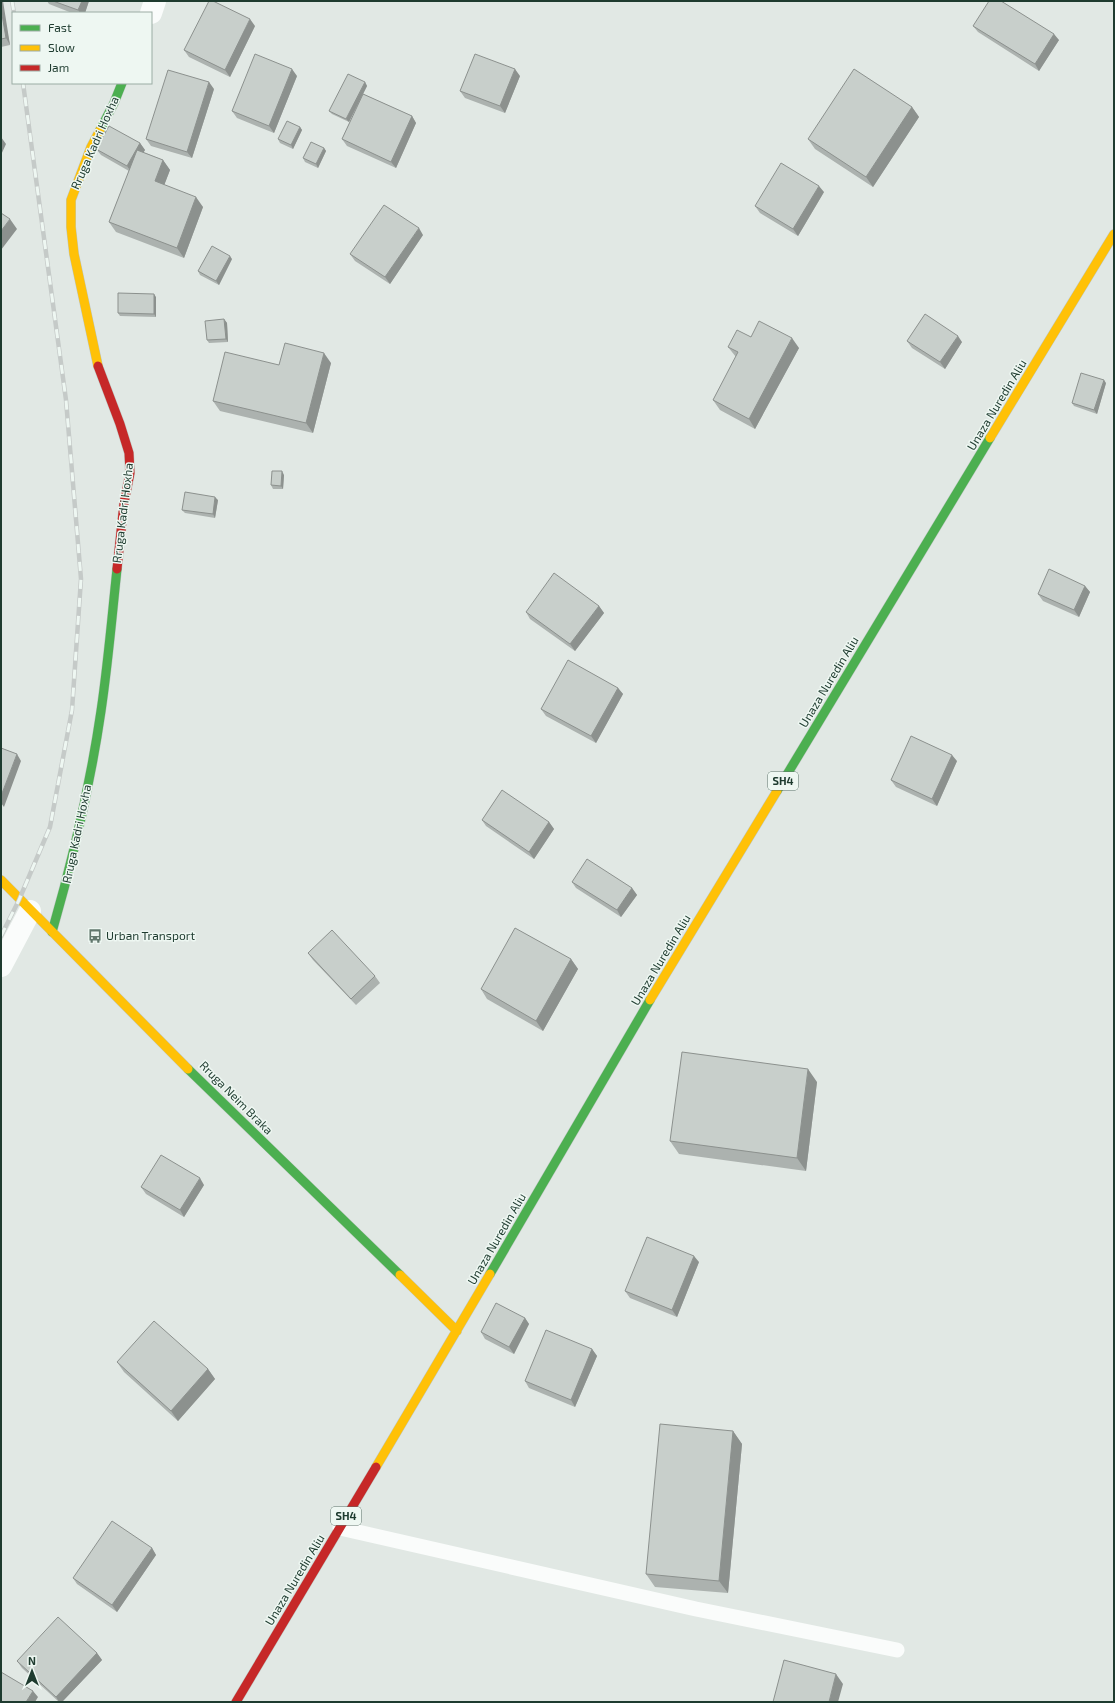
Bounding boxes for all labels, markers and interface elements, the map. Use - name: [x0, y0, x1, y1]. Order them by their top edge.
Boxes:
- legend: [12, 12, 152, 84]
- text: Fast: [48, 20, 72, 34]
- text: Slow: [48, 40, 75, 54]
- text: Jam: [48, 60, 69, 74]
- street label: Rruga Kadri Hoxha: [67, 94, 121, 191]
- street label: Unaza Nuredin Aliu: [964, 357, 1029, 452]
- street label: Rruga Kadri Hoxha: [109, 462, 135, 564]
- street label: Unaza Nuredin Aliu: [796, 634, 861, 729]
- road number: SH4: [768, 772, 798, 790]
- street label: Rruga Kadri Hoxha: [59, 783, 93, 884]
- street label: Unaza Nuredin Aliu: [628, 912, 693, 1007]
- bus stop icon: Urban Transport: [87, 928, 103, 944]
- place label: Urban Transport: [106, 928, 196, 942]
- street label: Rruga Neim Braka: [197, 1058, 276, 1137]
- street label: Unaza Nuredin Aliu: [464, 1190, 528, 1287]
- road number: SH4: [331, 1507, 361, 1525]
- street label: Unaza Nuredin Aliu: [262, 1532, 327, 1627]
- north arrow: [12, 1651, 52, 1691]
- text: N: [28, 1654, 36, 1667]

